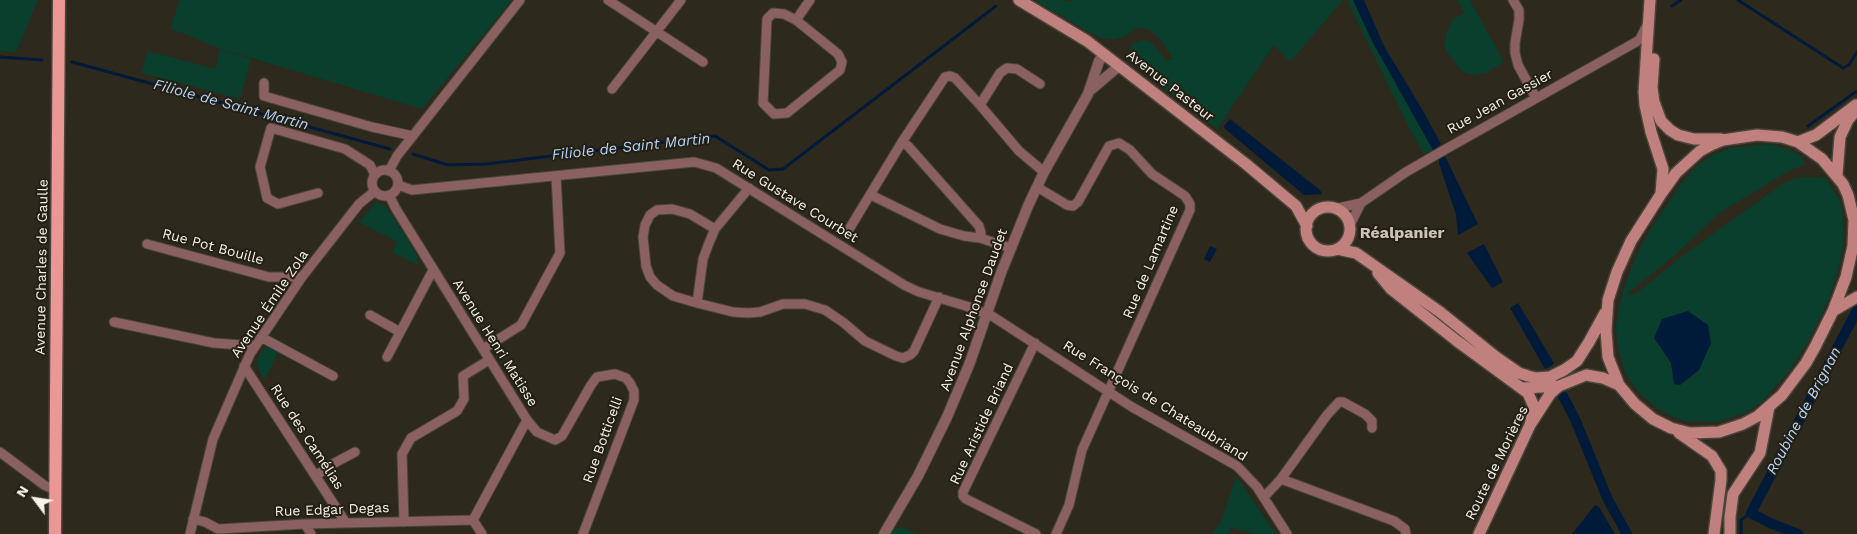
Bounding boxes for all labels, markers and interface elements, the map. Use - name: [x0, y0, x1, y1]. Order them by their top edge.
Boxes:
- street label: Avenue Pasteur: [1123, 47, 1217, 125]
- street label: Rue Jean Gassier: [1444, 66, 1556, 138]
- water label: Filiole de Saint Martin: [152, 76, 310, 134]
- water label: Filiole de Saint Martin: [551, 130, 711, 164]
- street label: Rue Gustave Courbet: [729, 155, 861, 247]
- street label: Avenue Charles de Gaulle: [32, 179, 52, 355]
- street label: Rue de Lamartine: [1120, 203, 1182, 321]
- district label: Réalpanier: [1360, 223, 1444, 243]
- street label: Rue Pot Bouille: [160, 225, 266, 269]
- street label: Avenue Alphonse Daudet: [937, 226, 1011, 394]
- street label: Avenue Émile Zola: [228, 247, 312, 361]
- street label: Avenue Henri Matisse: [449, 276, 541, 410]
- street label: Rue François de Chateaubriand: [1060, 337, 1250, 465]
- water label: Roubine de Brignan: [1763, 344, 1845, 478]
- street label: Rue Aristide Briand: [947, 361, 1017, 487]
- street label: Rue des Camélias: [267, 381, 347, 493]
- street label: Rue Botticelli: [580, 394, 626, 486]
- street label: Route de Morières: [1462, 403, 1532, 523]
- north arrow: [10, 474, 60, 524]
- text: N: [13, 483, 32, 500]
- street label: Rue Edgar Degas: [274, 500, 390, 520]

